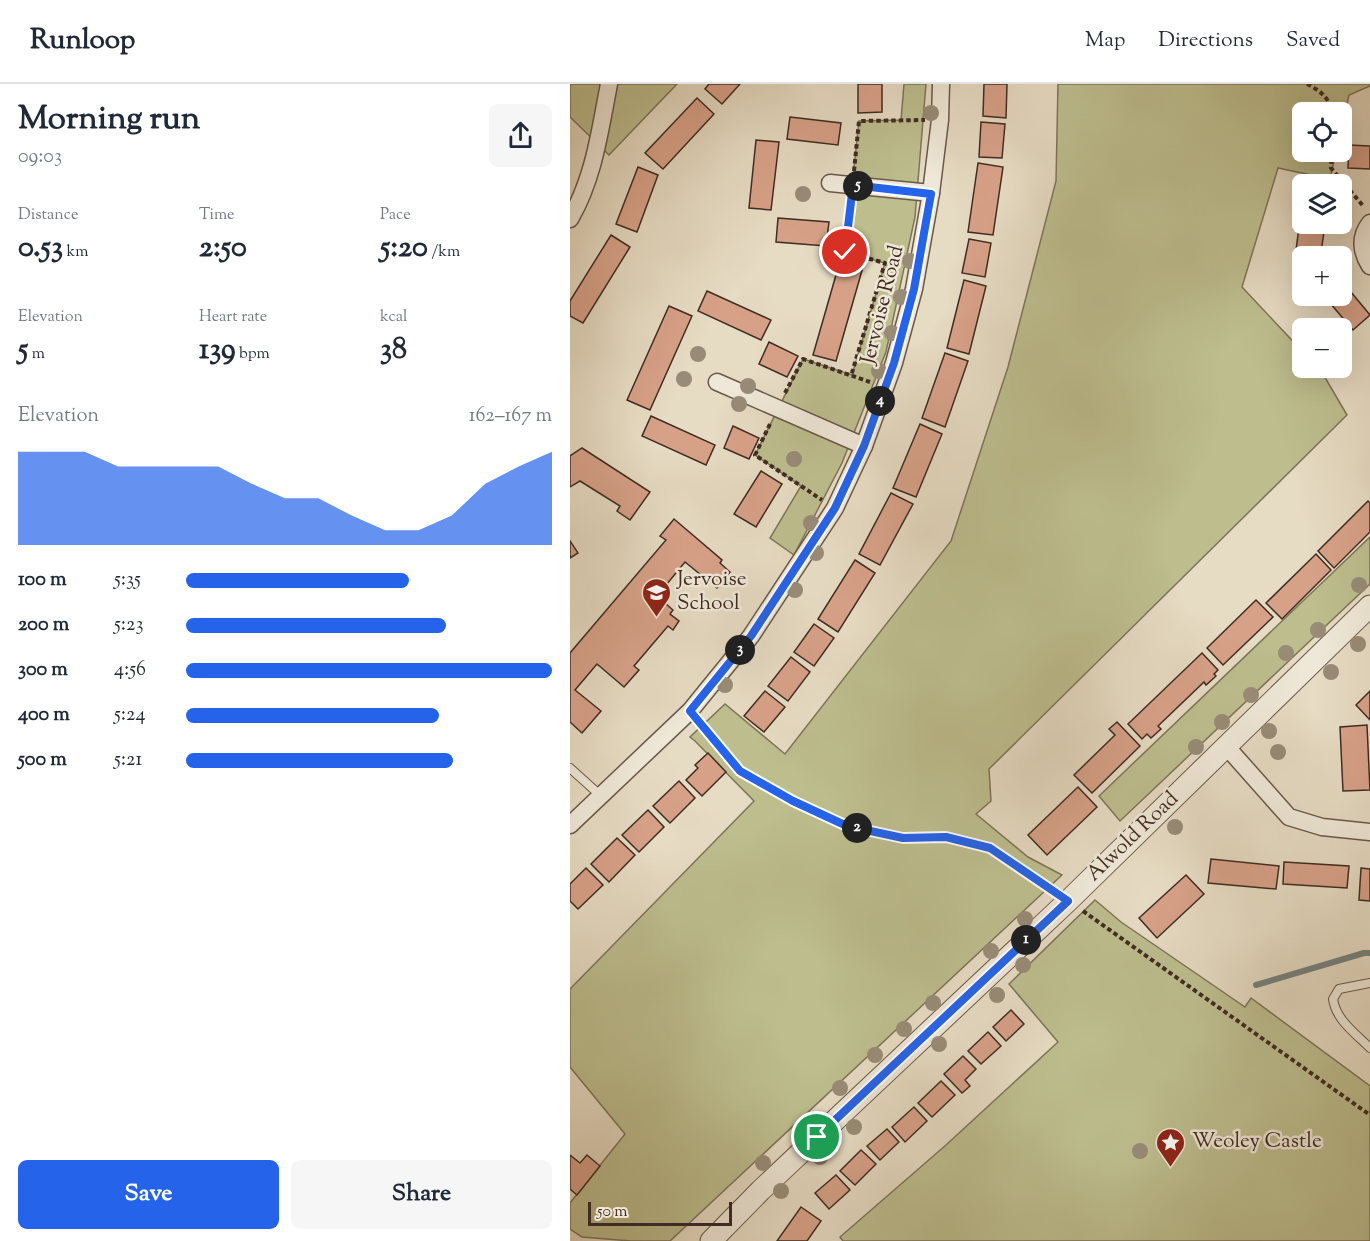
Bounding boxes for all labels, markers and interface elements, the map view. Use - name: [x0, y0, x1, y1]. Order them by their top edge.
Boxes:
- text: Runloop: [30, 21, 135, 61]
- text: Map: [1085, 26, 1125, 56]
- text: Directions: [1158, 26, 1253, 56]
- text: Saved: [1286, 26, 1340, 56]
- text: Morning run: [18, 96, 200, 144]
- map controls: [1292, 102, 1352, 378]
- button: locate: [1292, 102, 1352, 162]
- button: share: [489, 104, 552, 167]
- text: 09:03: [18, 143, 62, 172]
- pin: 5: [843, 171, 873, 201]
- text: 5: [855, 174, 861, 197]
- button: layers: [1292, 174, 1352, 234]
- text: Distance: [18, 204, 78, 227]
- text: Time: [199, 204, 235, 227]
- text: Pace: [380, 204, 411, 227]
- pin: [819, 226, 870, 277]
- text: 0.53: [18, 227, 63, 270]
- text: 2:50: [199, 227, 247, 270]
- text: 5:20: [380, 227, 428, 270]
- icon: check: [828, 235, 861, 268]
- text: km: [63, 241, 88, 264]
- text: /km: [428, 241, 460, 264]
- street label: Jervoise Road: [854, 242, 912, 368]
- button: +: [1292, 246, 1352, 306]
- text: Elevation: [18, 306, 83, 329]
- text: Heart rate: [199, 306, 267, 329]
- text: kcal: [380, 306, 408, 329]
- button: −: [1292, 318, 1352, 378]
- text: 5: [18, 329, 28, 372]
- text: 139: [199, 329, 236, 372]
- text: 38: [380, 329, 407, 372]
- text: m: [28, 343, 45, 366]
- text: bpm: [236, 343, 270, 366]
- pin: 4: [865, 386, 895, 416]
- text: 4: [876, 389, 884, 412]
- text: Elevation: [18, 402, 99, 431]
- text: 162–167 m: [469, 402, 552, 431]
- place label: Jervoise School: [676, 565, 747, 619]
- text: 100 m: [18, 566, 67, 595]
- text: 5:35: [114, 566, 141, 595]
- school or university icon: Jervoise School: [640, 576, 672, 618]
- text: 200 m: [18, 611, 69, 640]
- text: 5:23: [114, 611, 143, 640]
- pin: 3: [725, 635, 755, 665]
- text: 3: [737, 638, 743, 661]
- text: 300 m: [18, 656, 68, 685]
- text: 4:56: [114, 656, 146, 685]
- text: 400 m: [18, 701, 70, 730]
- text: 5:24: [114, 701, 145, 730]
- text: 500 m: [18, 746, 67, 775]
- text: 5:21: [114, 746, 142, 775]
- street label: Alwold Road: [1080, 785, 1186, 889]
- pin: 2: [842, 813, 872, 843]
- text: 2: [853, 816, 861, 839]
- pin: 1: [1011, 925, 1041, 955]
- text: 1: [1023, 928, 1029, 951]
- pin: [791, 1111, 842, 1162]
- icon: arrive: [800, 1120, 833, 1153]
- place icon: Weoley Castle: [1155, 1126, 1187, 1168]
- place label: Weoley Castle: [1192, 1127, 1322, 1157]
- button: Save: [18, 1160, 279, 1229]
- button: Share: [291, 1160, 552, 1229]
- scale bar: [588, 1199, 732, 1226]
- text: 50 m: [597, 1201, 628, 1224]

